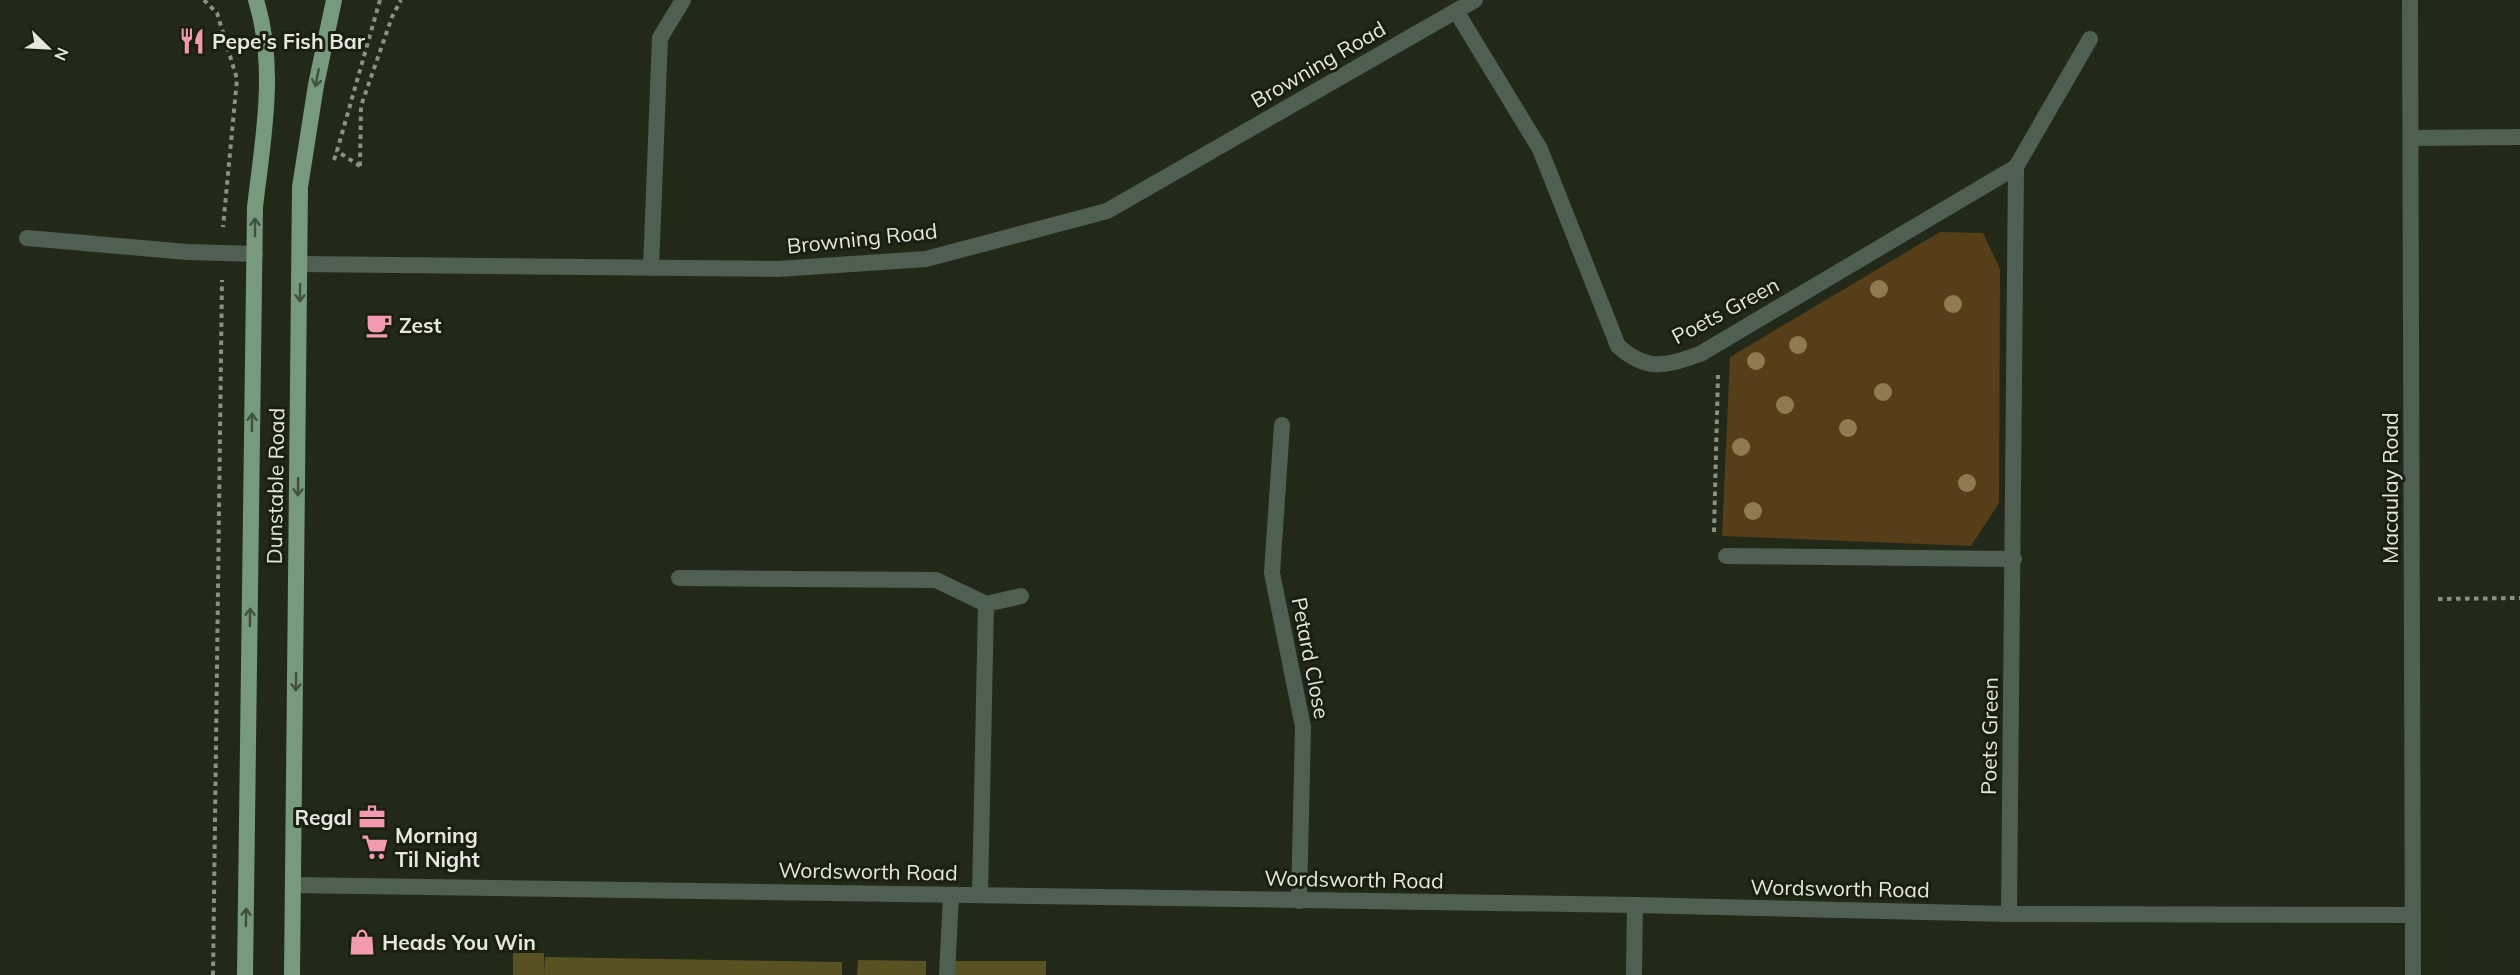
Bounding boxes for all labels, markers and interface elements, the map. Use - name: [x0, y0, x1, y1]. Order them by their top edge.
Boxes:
- street label: Browning Road: [1246, 15, 1390, 113]
- north arrow: [18, 18, 78, 78]
- restaurant icon: Pepe's Fish Bar: [177, 26, 207, 56]
- place label: Pepe's Fish Bar: [212, 28, 366, 54]
- text: N: [50, 45, 73, 64]
- one-way arrow: [311, 68, 322, 87]
- one-way arrow: [249, 217, 261, 237]
- street label: Browning Road: [786, 217, 938, 259]
- street label: Poets Green: [1667, 271, 1783, 349]
- one-way arrow: [294, 282, 306, 302]
- cafe icon: Zest: [364, 310, 394, 340]
- place label: Zest: [399, 312, 441, 338]
- street label: Dunstable Road: [261, 408, 289, 564]
- one-way arrow: [247, 412, 258, 432]
- street label: Macaulay Road: [2377, 412, 2403, 564]
- one-way arrow: [292, 477, 304, 497]
- street label: Petard Close: [1286, 595, 1336, 721]
- one-way arrow: [244, 607, 256, 627]
- one-way arrow: [290, 672, 302, 692]
- street label: Poets Green: [1975, 677, 2003, 795]
- office icon: Regal: [357, 802, 387, 832]
- place label: Regal: [294, 804, 352, 830]
- place label: Morning Til Night: [395, 822, 480, 872]
- supermarket icon: Morning Til Night: [360, 832, 390, 862]
- street label: Wordsworth Road: [778, 856, 958, 886]
- street label: Wordsworth Road: [1264, 864, 1444, 894]
- street label: Wordsworth Road: [1750, 873, 1930, 903]
- one-way arrow: [240, 907, 252, 927]
- shop icon: Heads You Win: [347, 927, 377, 957]
- place label: Heads You Win: [382, 929, 536, 955]

